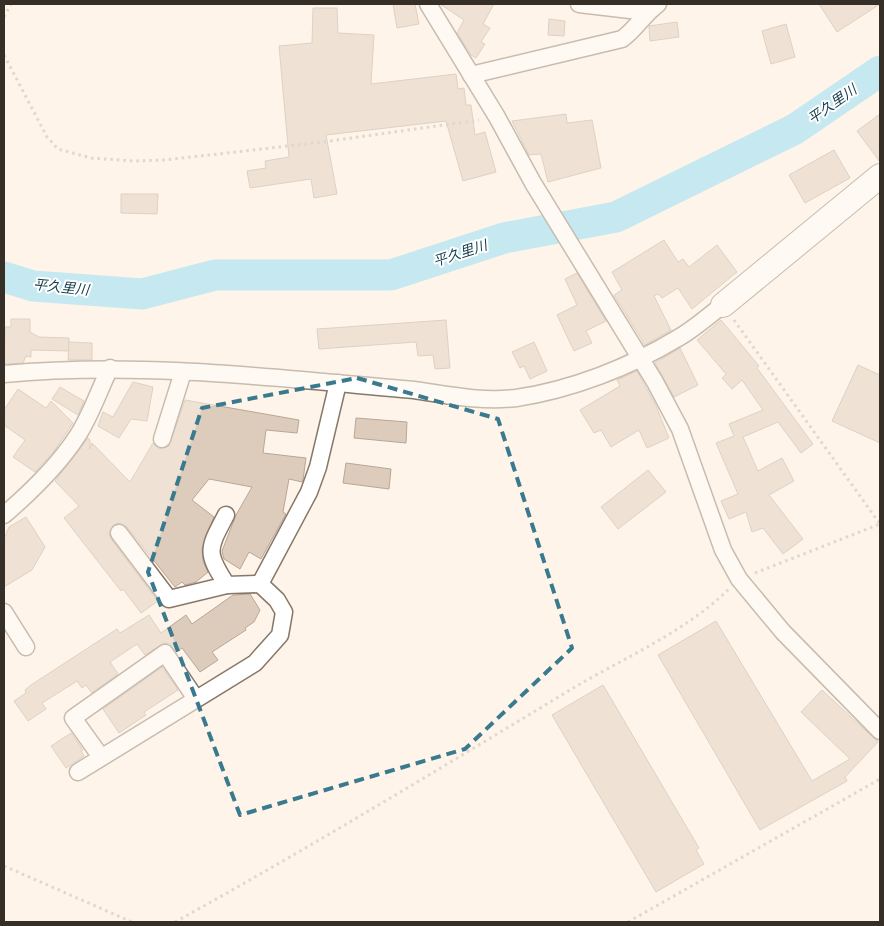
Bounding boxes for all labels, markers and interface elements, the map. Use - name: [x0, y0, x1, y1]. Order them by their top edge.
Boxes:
- water label: 平久里川: [804, 80, 861, 127]
- water label: 平久里川: [431, 236, 491, 269]
- water label: 平久里川: [32, 276, 92, 298]

